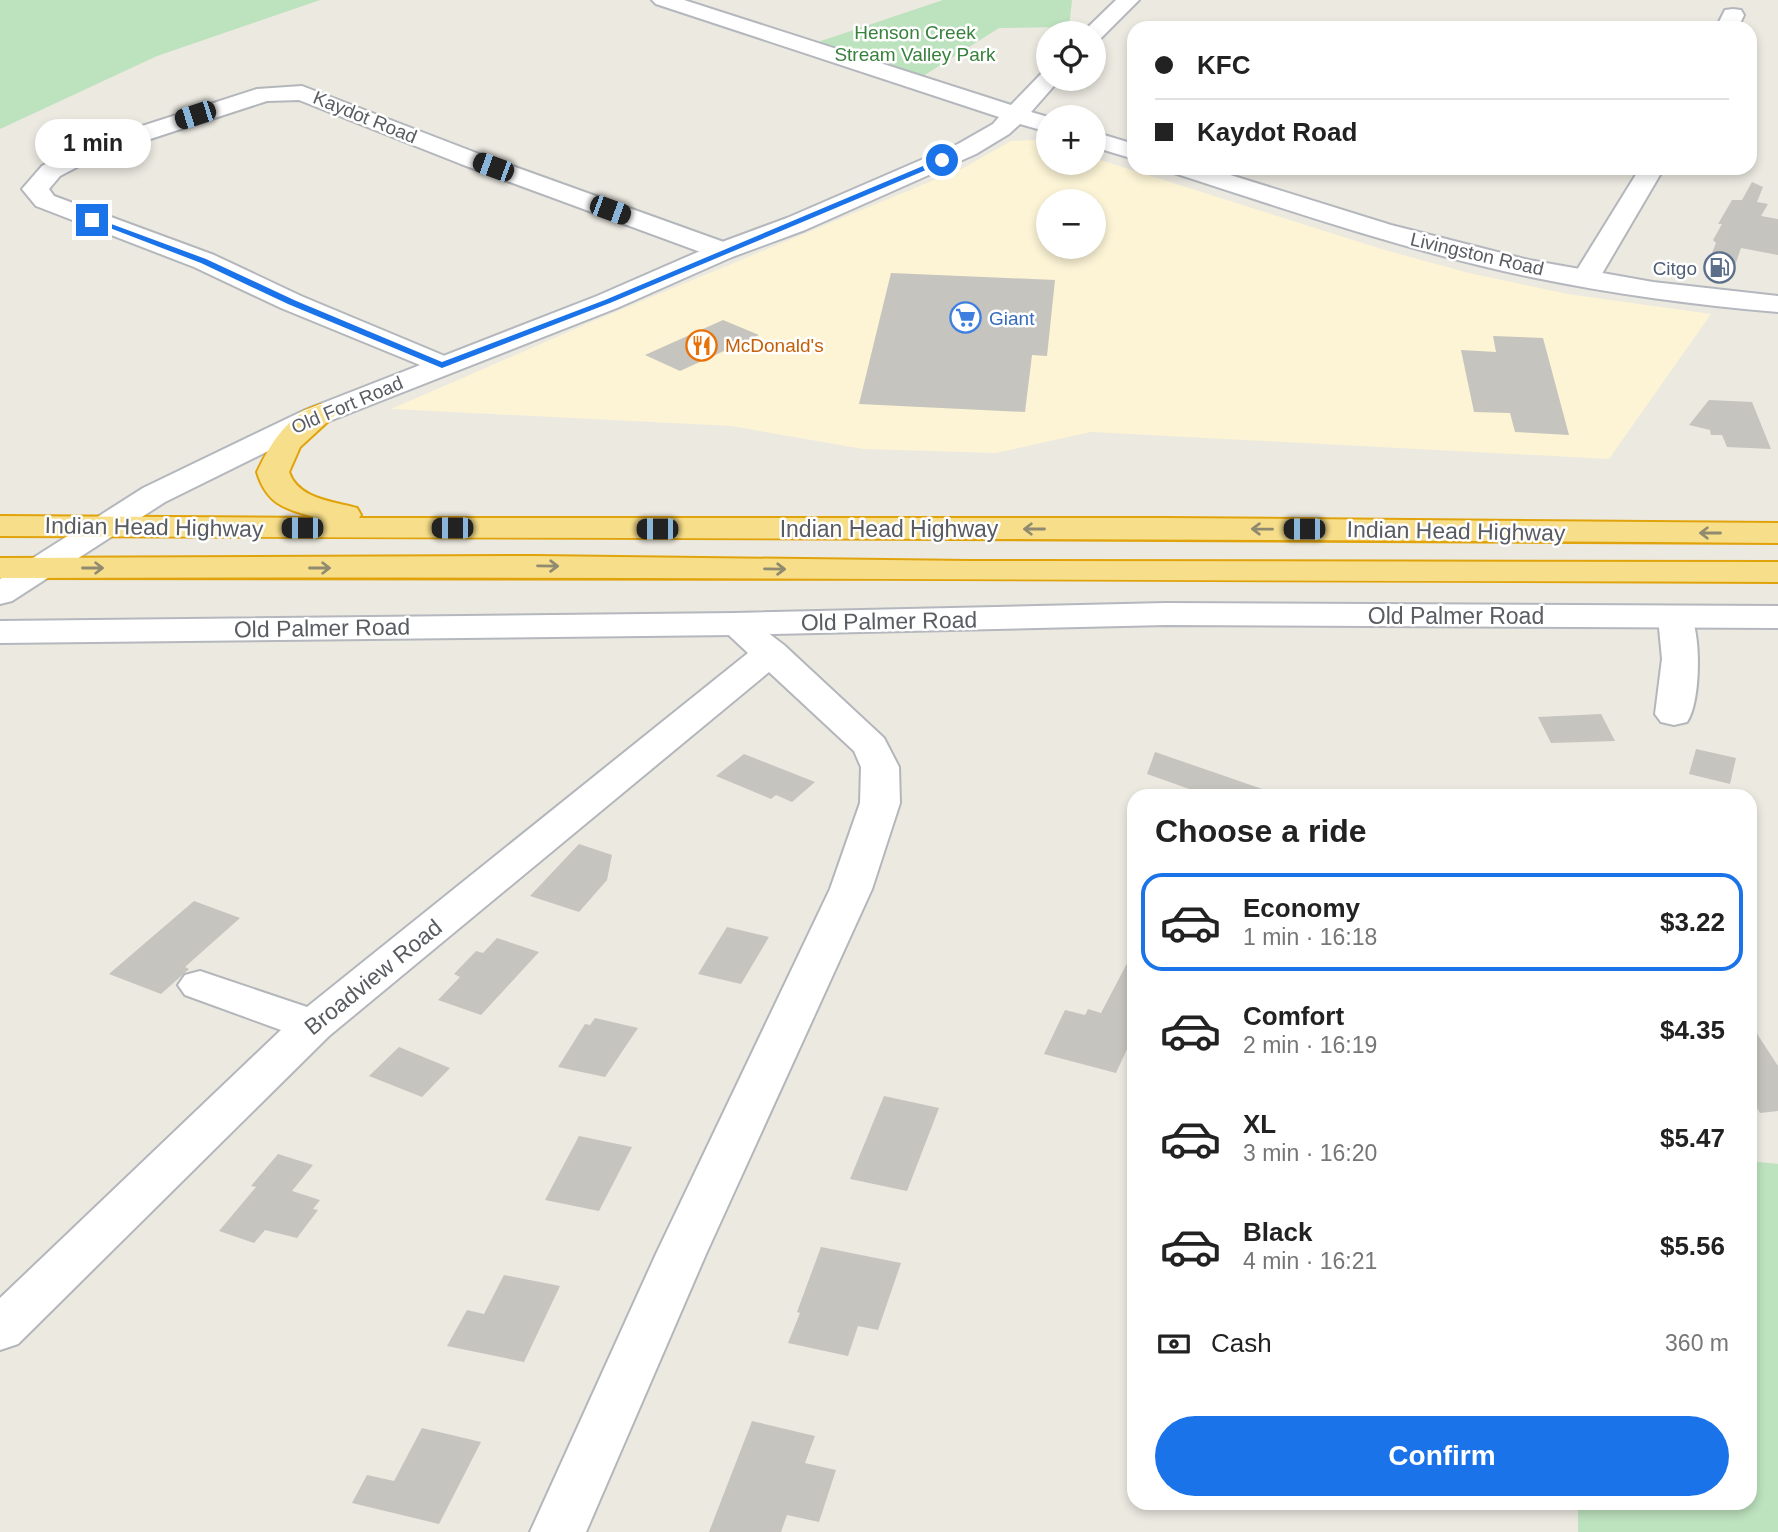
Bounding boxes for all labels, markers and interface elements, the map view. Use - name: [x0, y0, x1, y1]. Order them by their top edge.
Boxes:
- map controls: [1036, 21, 1106, 259]
- button: locate: [1036, 21, 1106, 91]
- park label: Henson Creek Stream Valley Park: [834, 22, 996, 65]
- text: KFC: [1197, 50, 1250, 80]
- street label: Kaydot Road: [310, 87, 420, 147]
- car: [172, 99, 219, 131]
- button: +: [1036, 105, 1106, 175]
- text: Kaydot Road: [1197, 117, 1357, 147]
- callout: 1 min: [34, 118, 150, 168]
- text: 1 min: [63, 130, 123, 156]
- route start: [926, 144, 958, 176]
- car: [470, 150, 517, 184]
- button: −: [1036, 189, 1106, 259]
- car: [587, 193, 634, 227]
- route end: [76, 204, 108, 236]
- street label: Livingston Road: [1408, 228, 1546, 280]
- fuel station icon: Citgo: [1703, 251, 1737, 285]
- place label: Citgo: [1653, 258, 1697, 279]
- supermarket icon: Giant: [949, 301, 983, 335]
- place label: Giant: [989, 308, 1035, 329]
- restaurant icon: McDonald's: [685, 328, 719, 362]
- place label: McDonald's: [725, 335, 824, 356]
- street label: Old Fort Road: [288, 372, 406, 438]
- street label: Indian Head Highway: [44, 512, 264, 542]
- street label: Indian Head Highway: [780, 516, 999, 542]
- street label: Indian Head Highway: [1346, 516, 1566, 546]
- car: [282, 518, 324, 539]
- car: [432, 518, 474, 539]
- car: [637, 519, 679, 540]
- car: [1284, 519, 1326, 540]
- one-way arrow: [1023, 522, 1046, 536]
- one-way arrow: [1251, 522, 1274, 536]
- one-way arrow: [1699, 526, 1722, 540]
- one-way arrow: [536, 559, 559, 573]
- one-way arrow: [81, 561, 104, 575]
- one-way arrow: [308, 561, 331, 575]
- one-way arrow: [763, 562, 786, 576]
- street label: Old Palmer Road: [1368, 603, 1544, 629]
- street label: Old Palmer Road: [801, 606, 977, 636]
- street label: Old Palmer Road: [234, 613, 410, 643]
- text: Choose a ride: [1155, 813, 1367, 849]
- icon: car: [1159, 891, 1222, 954]
- text: Economy: [1243, 893, 1360, 923]
- text: $3.22: [1660, 907, 1725, 937]
- street label: Broadview Road: [299, 914, 447, 1040]
- text: 1 min · 16:18: [1243, 924, 1377, 950]
- icon: car: [1159, 999, 1222, 1062]
- text: Comfort: [1243, 1001, 1344, 1031]
- text: $4.35: [1660, 1015, 1725, 1045]
- text: 2 min · 16:19: [1243, 1032, 1377, 1058]
- icon: car: [1159, 1107, 1222, 1170]
- text: XL: [1243, 1109, 1276, 1139]
- text: $5.47: [1660, 1123, 1725, 1153]
- text: 3 min · 16:20: [1243, 1140, 1377, 1166]
- icon: car: [1159, 1215, 1222, 1278]
- text: Black: [1243, 1217, 1312, 1247]
- text: $5.56: [1660, 1231, 1725, 1261]
- text: 4 min · 16:21: [1243, 1248, 1377, 1274]
- icon: cash: [1155, 1325, 1193, 1363]
- text: Cash: [1211, 1328, 1272, 1358]
- text: 360 m: [1665, 1330, 1729, 1356]
- button: Confirm: [1155, 1416, 1729, 1496]

